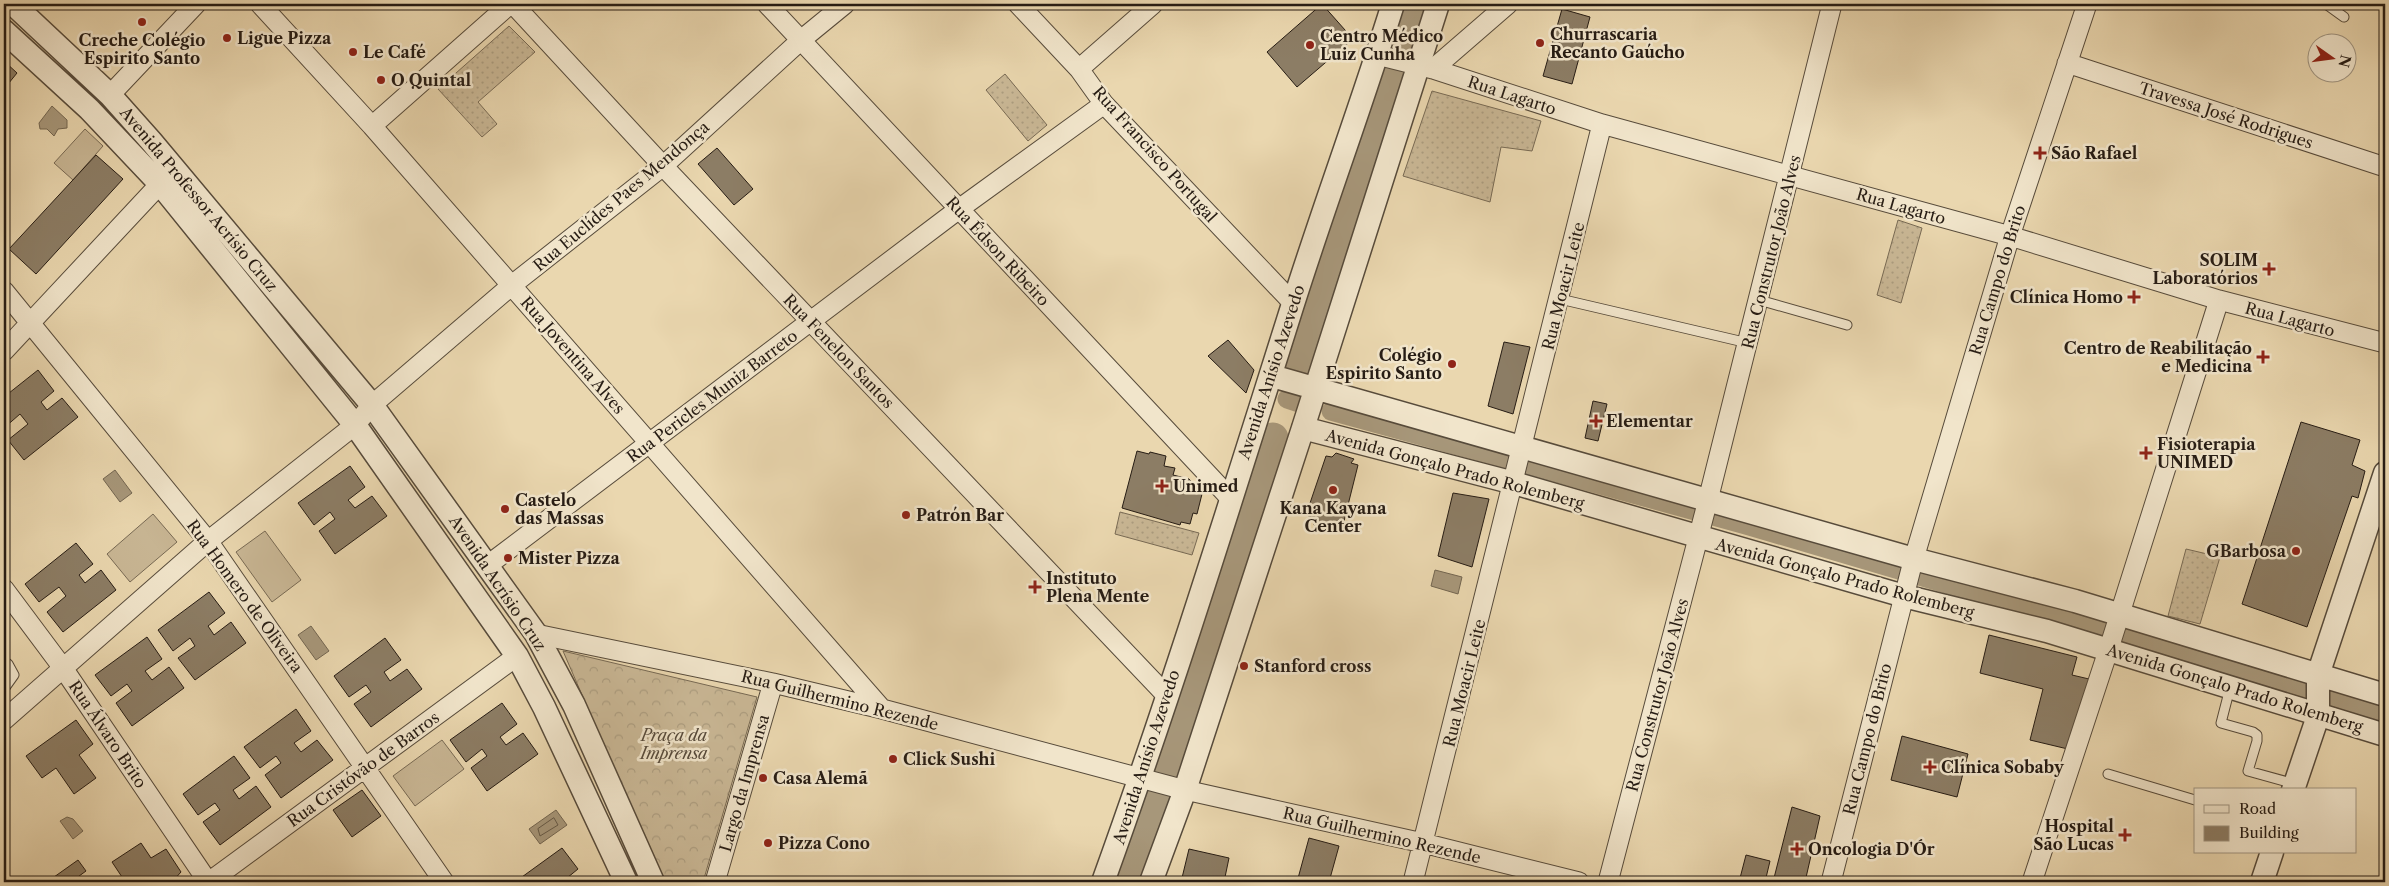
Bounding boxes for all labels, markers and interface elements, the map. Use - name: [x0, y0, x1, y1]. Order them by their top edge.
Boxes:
- marker: Creche Colégio Espirito Santo: [136, 16, 148, 28]
- place label: Churrascaria Recanto Gaúcho: [1550, 24, 1685, 62]
- place label: Centro Médico Luiz Cunha: [1320, 26, 1443, 64]
- place label: Ligue Pizza: [237, 28, 332, 48]
- place label: Creche Colégio Espirito Santo: [79, 30, 205, 68]
- marker: Ligue Pizza: [221, 32, 233, 44]
- north arrow: [2306, 32, 2356, 82]
- marker: Churrascaria Recanto Gaúcho: [1534, 37, 1546, 49]
- marker: Centro Médico Luiz Cunha: [1304, 39, 1316, 51]
- place label: Le Café: [363, 42, 426, 62]
- marker: Le Café: [347, 46, 359, 58]
- text: N: [2334, 53, 2355, 69]
- place label: O Quintal: [391, 70, 471, 90]
- street label: Rua Lagarto: [1465, 71, 1559, 119]
- marker: O Quintal: [375, 74, 387, 86]
- street label: Travessa José Rodrigues: [2136, 77, 2316, 153]
- street label: Rua Francisco Portugal: [1089, 82, 1221, 226]
- street label: Avenida Professor Acrísio Cruz: [115, 102, 282, 295]
- street label: Rua Euclídes Paes Mendonça: [529, 116, 713, 275]
- place label: São Rafael: [2051, 143, 2138, 163]
- marker: São Rafael: [2033, 146, 2047, 160]
- street label: Rua Construtor João Alves: [1737, 153, 1805, 351]
- street label: Rua Lagarto: [1854, 184, 1948, 228]
- street label: Rua Édson Ribeiro: [942, 192, 1054, 310]
- street label: Rua Campo do Brito: [1965, 202, 2029, 357]
- street label: Rua Moacir Leite: [1537, 220, 1589, 352]
- place label: SOLIM Laboratórios: [2152, 250, 2258, 288]
- marker: SOLIM Laboratórios: [2262, 262, 2276, 276]
- street label: Avenida Anísio Azevedo: [1233, 282, 1309, 463]
- place label: Clínica Homo: [2010, 287, 2123, 307]
- street label: Rua Fenelon Santos: [779, 290, 899, 412]
- marker: Clínica Homo: [2127, 290, 2141, 304]
- street label: Rua Joventina Alves: [517, 292, 629, 418]
- street label: Rua Lagarto: [2243, 297, 2337, 341]
- street label: Rua Pericles Muniz Barreto: [623, 325, 801, 467]
- place label: Centro de Reabilitação e Medicina: [2064, 338, 2253, 376]
- place label: Colégio Espirito Santo: [1326, 345, 1442, 383]
- marker: Centro de Reabilitação e Medicina: [2256, 350, 2270, 364]
- marker: Colégio Espirito Santo: [1446, 358, 1458, 370]
- place label: Elementar: [1606, 411, 1693, 431]
- marker: Elementar: [1590, 415, 1602, 427]
- street label: Avenida Gonçalo Prado Rolemberg: [1323, 425, 1587, 513]
- place label: Fisioterapia UNIMED: [2157, 434, 2256, 472]
- marker: Fisioterapia UNIMED: [2139, 446, 2153, 460]
- place label: Unimed: [1173, 476, 1239, 496]
- marker: Unimed: [1155, 479, 1169, 493]
- marker: Kana Kayana Center: [1327, 484, 1339, 496]
- place label: Castelo das Massas: [515, 490, 604, 528]
- place label: Kana Kayana Center: [1280, 498, 1387, 536]
- marker: Castelo das Massas: [499, 503, 511, 515]
- place label: Patrón Bar: [916, 505, 1004, 525]
- marker: Patrón Bar: [900, 509, 912, 521]
- street label: Avenida Acrísio Cruz: [445, 511, 551, 655]
- street label: Rua Homero de Oliveira: [183, 516, 308, 677]
- street label: Avenida Gonçalo Prado Rolemberg: [1713, 534, 1977, 622]
- place label: GBarbosa: [2206, 541, 2287, 561]
- marker: GBarbosa: [2290, 545, 2302, 557]
- place label: Mister Pizza: [518, 548, 620, 568]
- marker: Mister Pizza: [502, 552, 514, 564]
- place label: Instituto Plena Mente: [1046, 568, 1150, 606]
- marker: Instituto Plena Mente: [1028, 580, 1042, 594]
- street label: Rua Construtor João Alves: [1622, 596, 1692, 794]
- street label: Rua Moacir Leite: [1438, 617, 1490, 749]
- street label: Avenida Gonçalo Prado Rolemberg: [2103, 639, 2366, 737]
- place label: Stanford cross: [1254, 656, 1371, 676]
- marker: Stanford cross: [1238, 660, 1250, 672]
- street label: Rua Campo do Brito: [1838, 661, 1896, 817]
- street label: Rua Guilhermino Rezende: [739, 666, 941, 734]
- street label: Avenida Anísio Azevedo: [1108, 667, 1184, 848]
- street label: Rua Álvaro Brito: [65, 676, 151, 792]
- street label: Rua Cristóvão de Barros: [283, 707, 443, 831]
- street label: Largo da Imprensa: [715, 711, 773, 854]
- park label: Praça da Imprensa: [638, 725, 708, 763]
- place label: Click Sushi: [903, 749, 996, 769]
- marker: Click Sushi: [887, 753, 899, 765]
- place label: Clínica Sobaby: [1941, 757, 2065, 777]
- marker: Clínica Sobaby: [1923, 760, 1937, 774]
- place label: Casa Alemã: [773, 768, 869, 788]
- marker: Casa Alemã: [757, 772, 769, 784]
- legend: [2194, 788, 2356, 854]
- text: Road: [2239, 799, 2276, 818]
- street label: Rua Guilhermino Rezende: [1281, 802, 1483, 868]
- place label: Hospital São Lucas: [2033, 816, 2114, 854]
- text: Building: [2239, 823, 2299, 842]
- marker: Hospital São Lucas: [2118, 828, 2132, 842]
- place label: Pizza Cono: [778, 833, 870, 853]
- marker: Pizza Cono: [762, 837, 774, 849]
- place label: Oncologia D'Ór: [1808, 839, 1935, 859]
- marker: Oncologia D'Ór: [1790, 842, 1804, 856]

